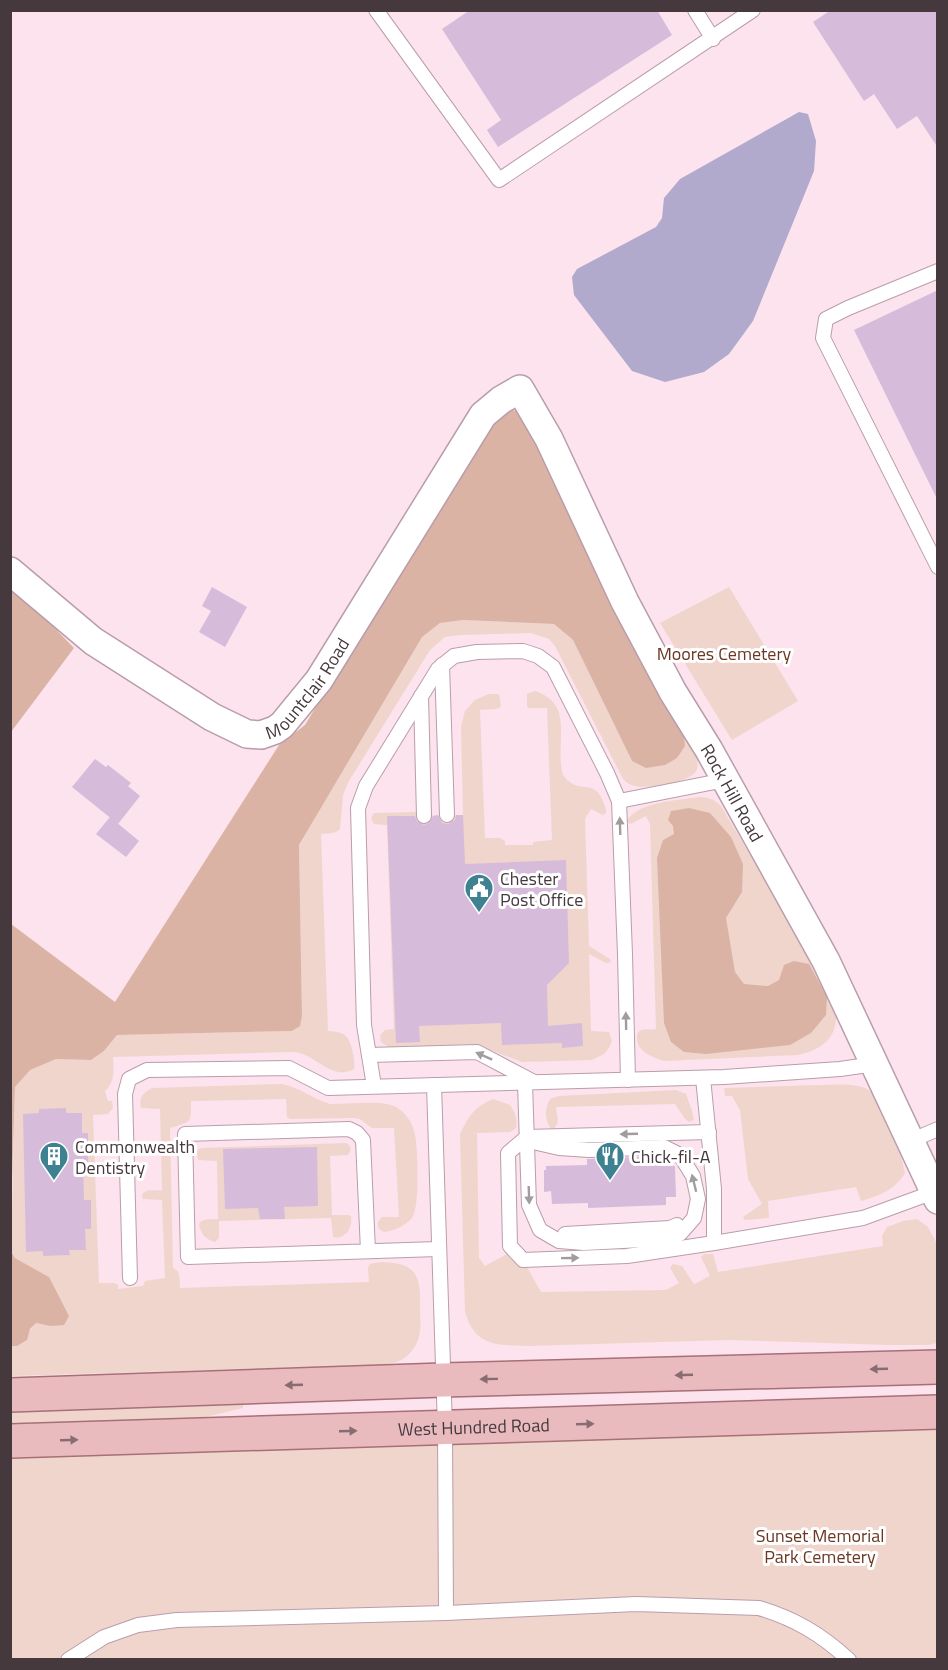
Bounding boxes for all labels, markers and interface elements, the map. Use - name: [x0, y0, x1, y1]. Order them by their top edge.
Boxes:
- street label: Mountclair Road: [261, 632, 356, 746]
- park label: Moores Cemetery: [657, 640, 792, 667]
- street label: Rock Hill Road: [695, 738, 771, 846]
- one-way arrow: [616, 817, 625, 836]
- place label: Chester Post Office: [500, 865, 583, 913]
- public building icon: Chester Post Office: [463, 872, 495, 914]
- one-way arrow: [622, 1012, 631, 1031]
- one-way arrow: [474, 1051, 492, 1061]
- one-way arrow: [620, 1129, 639, 1139]
- place label: Commonwealth Dentistry: [75, 1133, 195, 1181]
- building icon: Commonwealth Dentistry: [38, 1140, 70, 1182]
- restaurant icon: Chick-fil-A: [594, 1140, 626, 1182]
- place label: Chick-fil-A: [631, 1143, 711, 1170]
- one-way arrow: [689, 1174, 699, 1192]
- one-way arrow: [524, 1186, 534, 1205]
- one-way arrow: [560, 1253, 579, 1263]
- one-way arrow: [870, 1364, 889, 1373]
- one-way arrow: [675, 1370, 694, 1379]
- one-way arrow: [480, 1375, 499, 1384]
- one-way arrow: [285, 1381, 304, 1390]
- street label: West Hundred Road: [397, 1411, 550, 1442]
- one-way arrow: [575, 1419, 594, 1428]
- one-way arrow: [338, 1427, 357, 1436]
- one-way arrow: [59, 1435, 78, 1444]
- park label: Sunset Memorial Park Cemetery: [756, 1522, 884, 1570]

